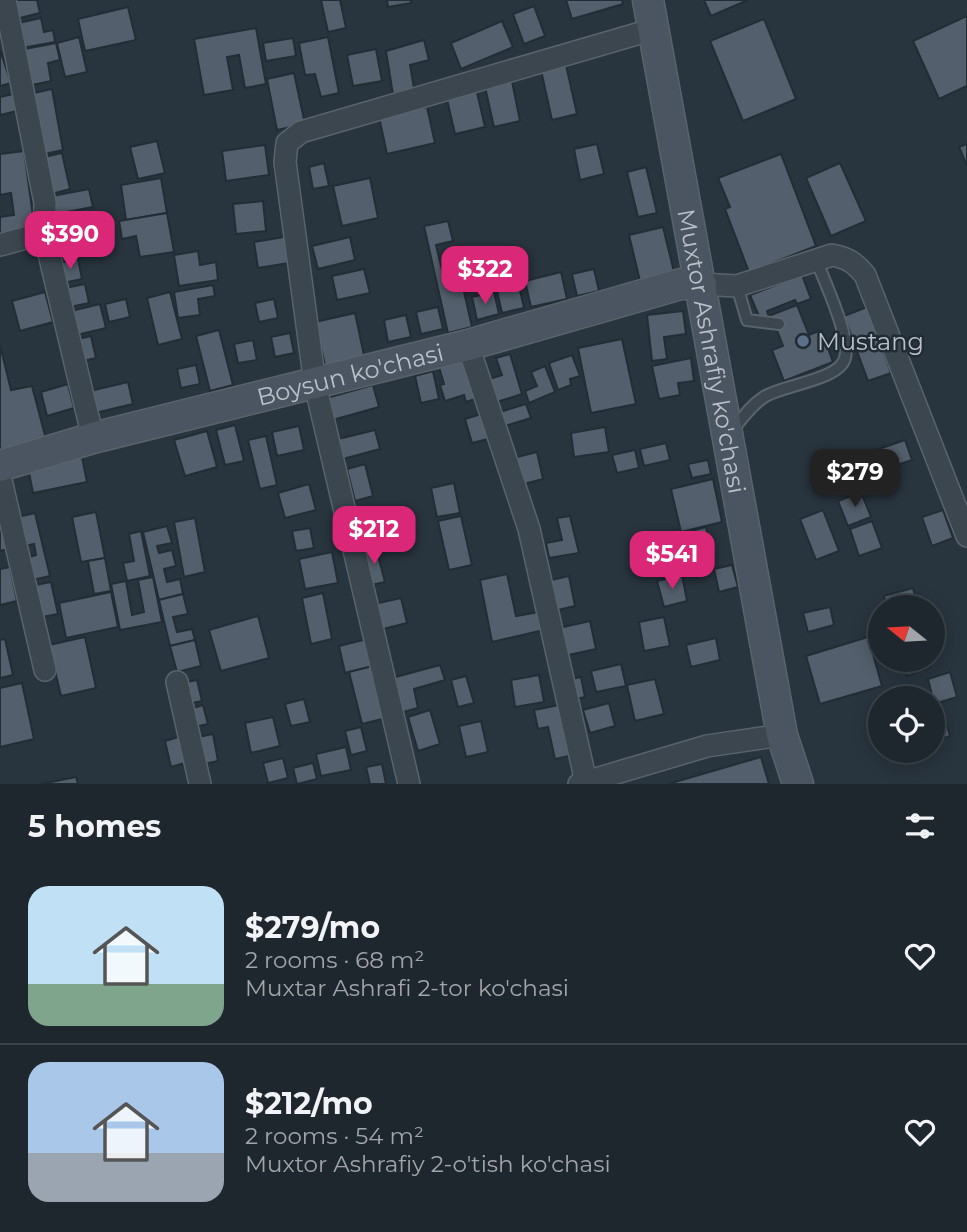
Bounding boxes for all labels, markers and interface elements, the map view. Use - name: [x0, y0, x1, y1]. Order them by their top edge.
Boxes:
- street label: Muxtor Ashrafiy ko'chasi: [672, 207, 752, 496]
- pin: $390: [29, 212, 111, 271]
- text: $390: [41, 220, 99, 248]
- pin: $322: [444, 246, 526, 306]
- text: $322: [457, 255, 513, 283]
- place label: Mustang: [817, 327, 924, 356]
- marker: Mustang: [795, 333, 811, 349]
- street label: Boysun ko'chasi: [254, 337, 446, 411]
- pin: $279: [814, 449, 896, 509]
- text: $279: [826, 458, 884, 486]
- pin: $212: [333, 506, 415, 566]
- text: $212: [349, 515, 399, 543]
- pin: $541: [631, 532, 713, 591]
- text: $541: [646, 540, 698, 568]
- north arrow: [868, 595, 945, 672]
- map controls: [868, 595, 945, 763]
- button: locate: [868, 686, 945, 763]
- icon: filters: [901, 807, 939, 845]
- text: 5 homes: [28, 808, 161, 845]
- text: $279/mo: [245, 909, 380, 946]
- icon: home: [84, 914, 168, 998]
- icon: heart: [901, 937, 939, 975]
- text: 2 rooms · 68 m²: [245, 946, 424, 974]
- text: Muxtar Ashrafi 2-tor ko'chasi: [245, 974, 569, 1002]
- text: $212/mo: [245, 1085, 373, 1122]
- icon: home: [84, 1090, 168, 1174]
- icon: heart: [901, 1113, 939, 1151]
- text: 2 rooms · 54 m²: [245, 1122, 424, 1150]
- text: Muxtor Ashrafiy 2-o'tish ko'chasi: [245, 1150, 611, 1178]

